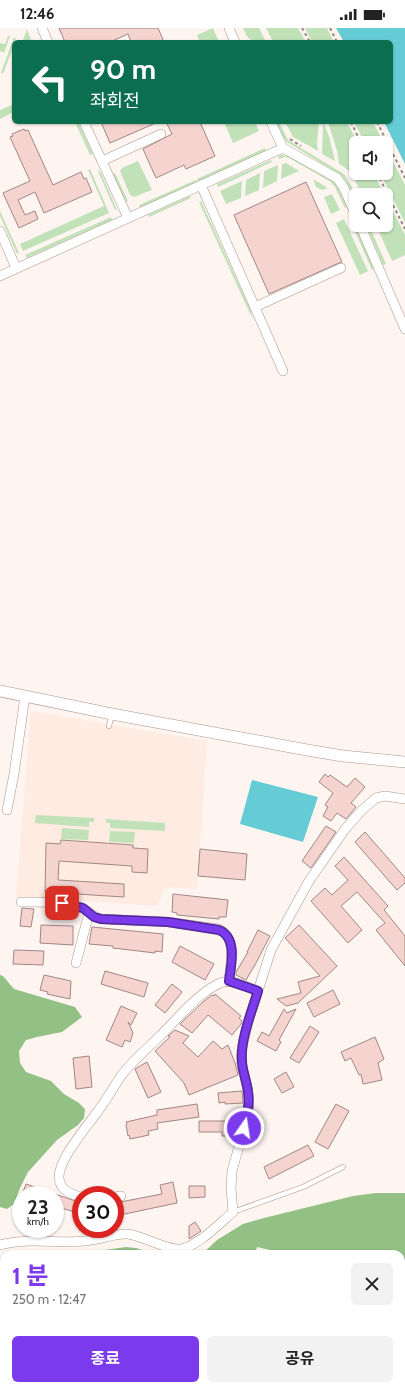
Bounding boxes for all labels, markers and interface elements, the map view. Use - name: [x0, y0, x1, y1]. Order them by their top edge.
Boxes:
- text: 12:46: [20, 5, 55, 23]
- text: 90 m: [90, 52, 156, 86]
- icon: left: [24, 56, 76, 108]
- text: 좌회전: [90, 90, 140, 112]
- map controls: [349, 136, 393, 232]
- button: sound: [349, 136, 393, 180]
- button: search: [349, 188, 393, 232]
- pin: [45, 886, 79, 920]
- icon: arrive: [51, 892, 73, 914]
- position arrow: [223, 1107, 265, 1149]
- speed limit sign: 30: [72, 1186, 124, 1238]
- text: 23: [27, 1195, 49, 1219]
- text: km/h: [27, 1215, 49, 1228]
- text: 1 분: [12, 1261, 48, 1290]
- button: close: [351, 1263, 393, 1305]
- text: 250 m · 12:47: [12, 1291, 86, 1307]
- button: 종료: [12, 1336, 199, 1382]
- button: 공유: [207, 1336, 393, 1382]

